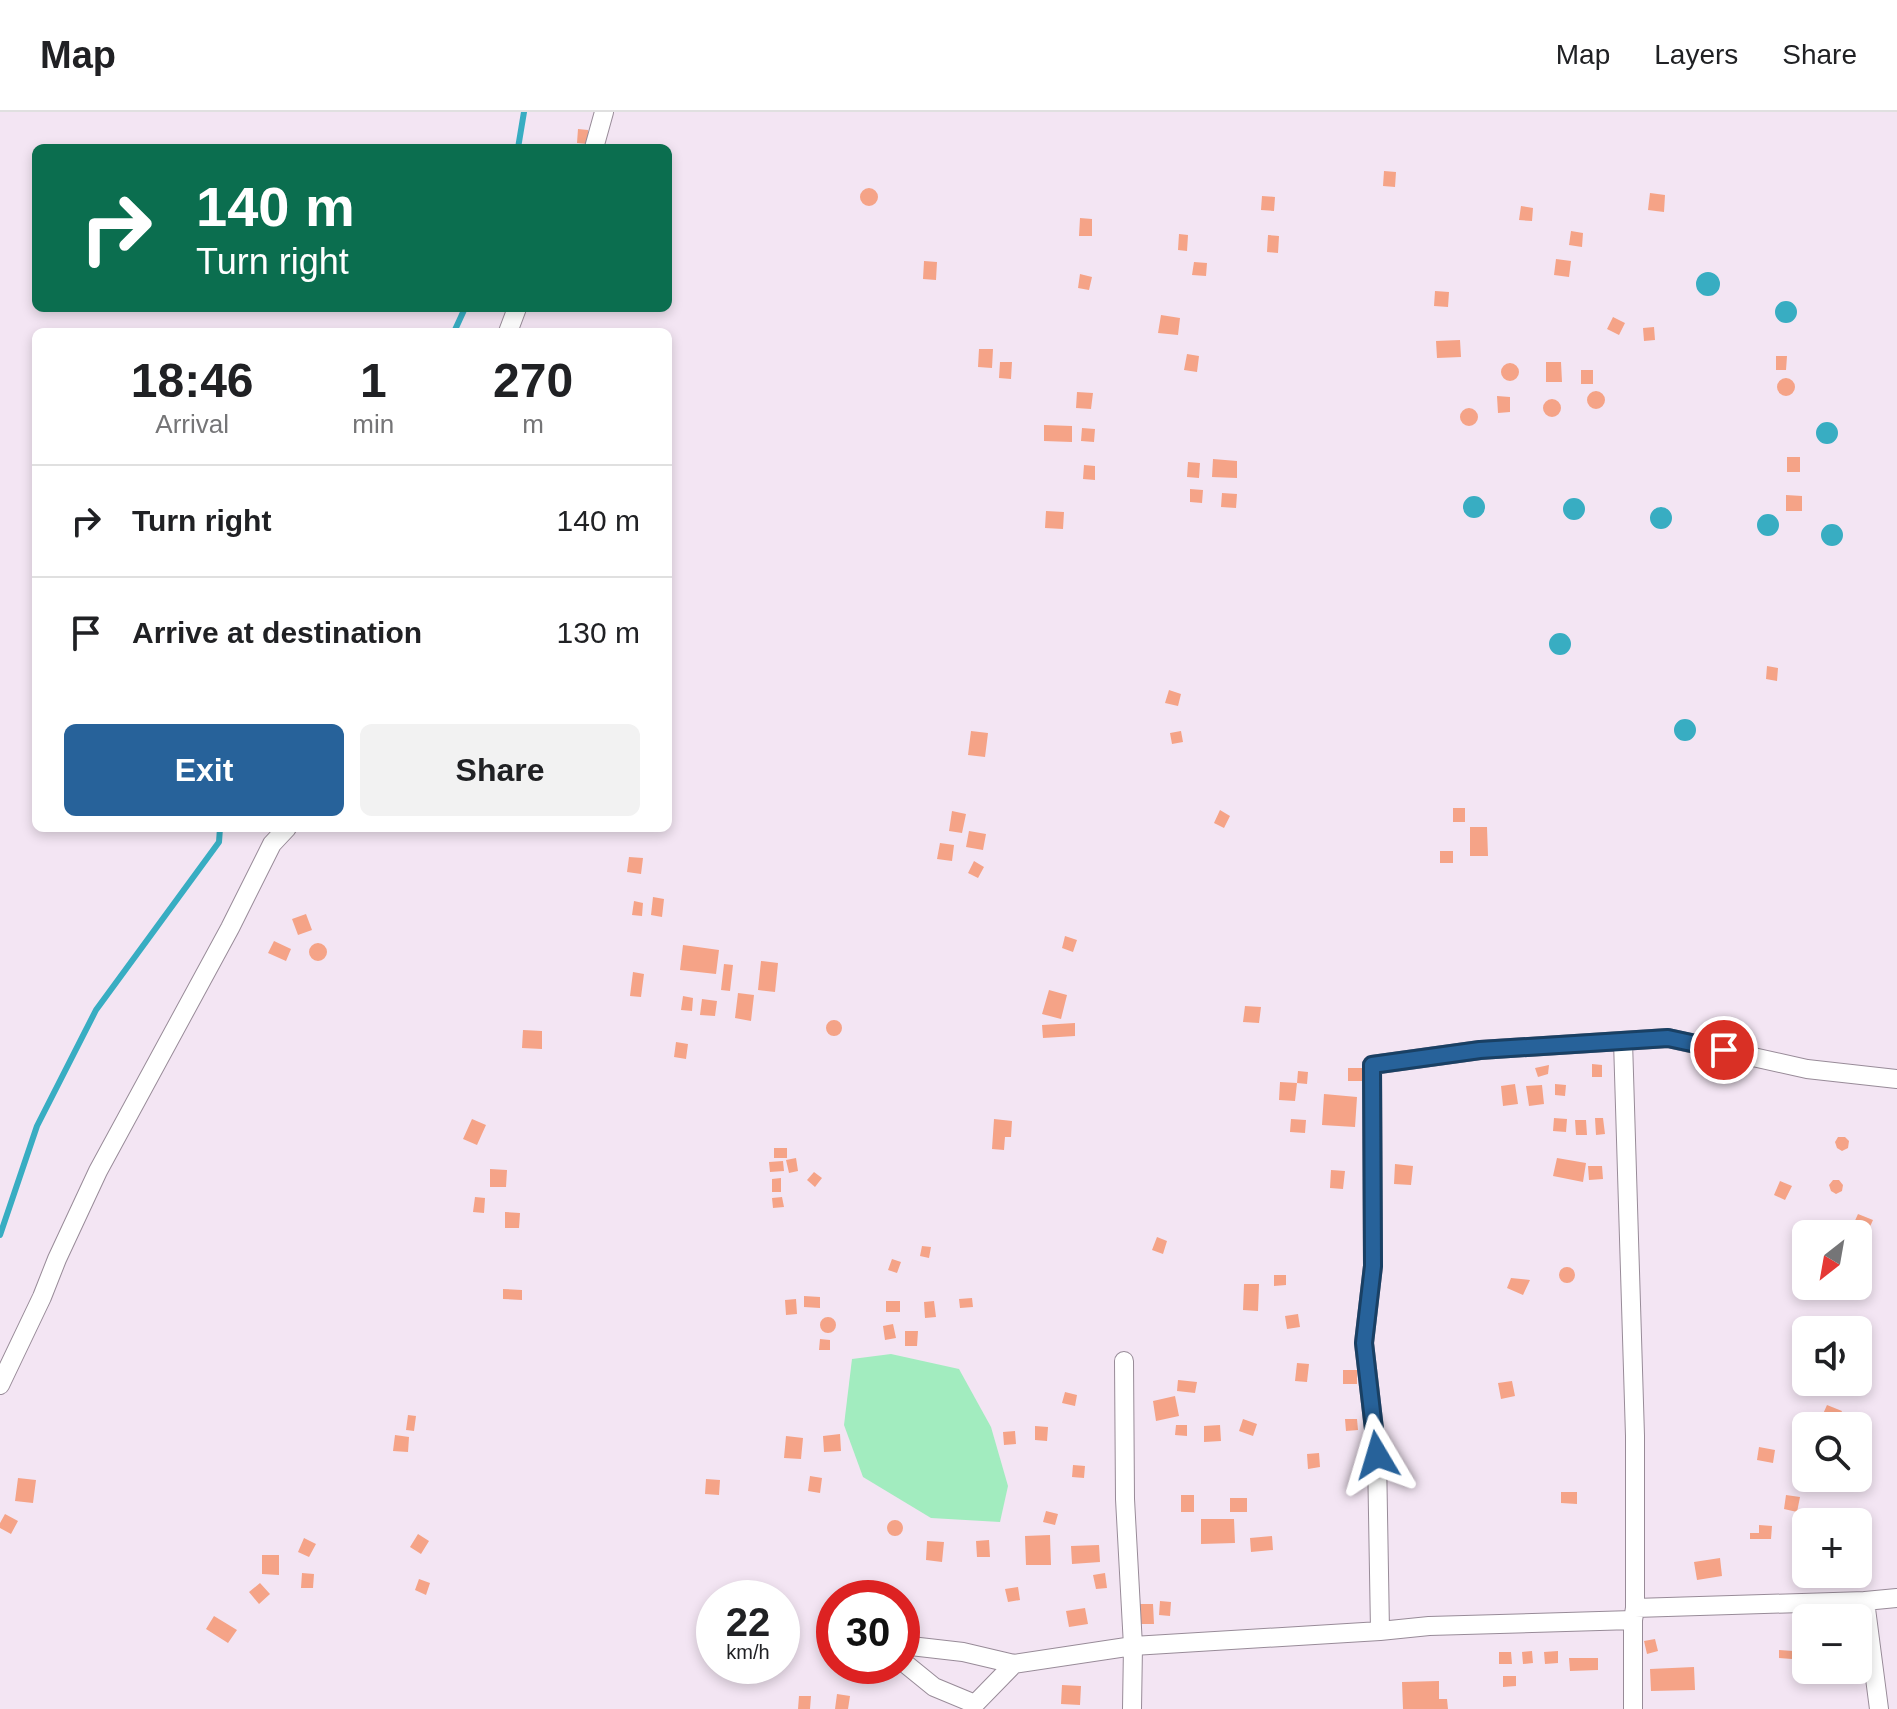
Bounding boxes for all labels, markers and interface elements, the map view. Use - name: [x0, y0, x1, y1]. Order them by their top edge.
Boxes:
- text: Map: [40, 34, 116, 76]
- text: Map: [1556, 39, 1610, 70]
- text: Layers: [1654, 39, 1738, 70]
- text: Share: [1782, 39, 1857, 70]
- text: 140 m: [196, 175, 355, 238]
- icon: right: [64, 176, 168, 280]
- text: Turn right: [196, 241, 349, 282]
- text: 18:46: [131, 354, 254, 407]
- text: 1: [360, 354, 387, 407]
- text: 270: [493, 354, 573, 407]
- text: Arrival: [155, 409, 229, 439]
- text: min: [352, 409, 394, 439]
- text: m: [522, 409, 544, 439]
- icon: right: [64, 499, 108, 543]
- text: Turn right: [132, 504, 271, 537]
- text: 140 m: [557, 504, 640, 537]
- icon: arrive: [64, 611, 108, 655]
- text: Arrive at destination: [132, 616, 422, 649]
- text: 130 m: [557, 616, 640, 649]
- button: Exit: [64, 724, 344, 816]
- button: Share: [360, 724, 640, 816]
- pin: [1690, 1016, 1758, 1084]
- icon: arrive: [1702, 1028, 1746, 1072]
- north arrow: [1792, 1220, 1872, 1300]
- map controls: [1792, 1220, 1872, 1684]
- button: sound: [1792, 1316, 1872, 1396]
- button: search: [1792, 1412, 1872, 1492]
- position arrow: [1335, 1413, 1419, 1497]
- button: +: [1792, 1508, 1872, 1588]
- speed limit sign: 30: [816, 1580, 920, 1684]
- text: 22: [726, 1600, 770, 1644]
- button: −: [1792, 1604, 1872, 1684]
- text: km/h: [726, 1641, 770, 1663]

